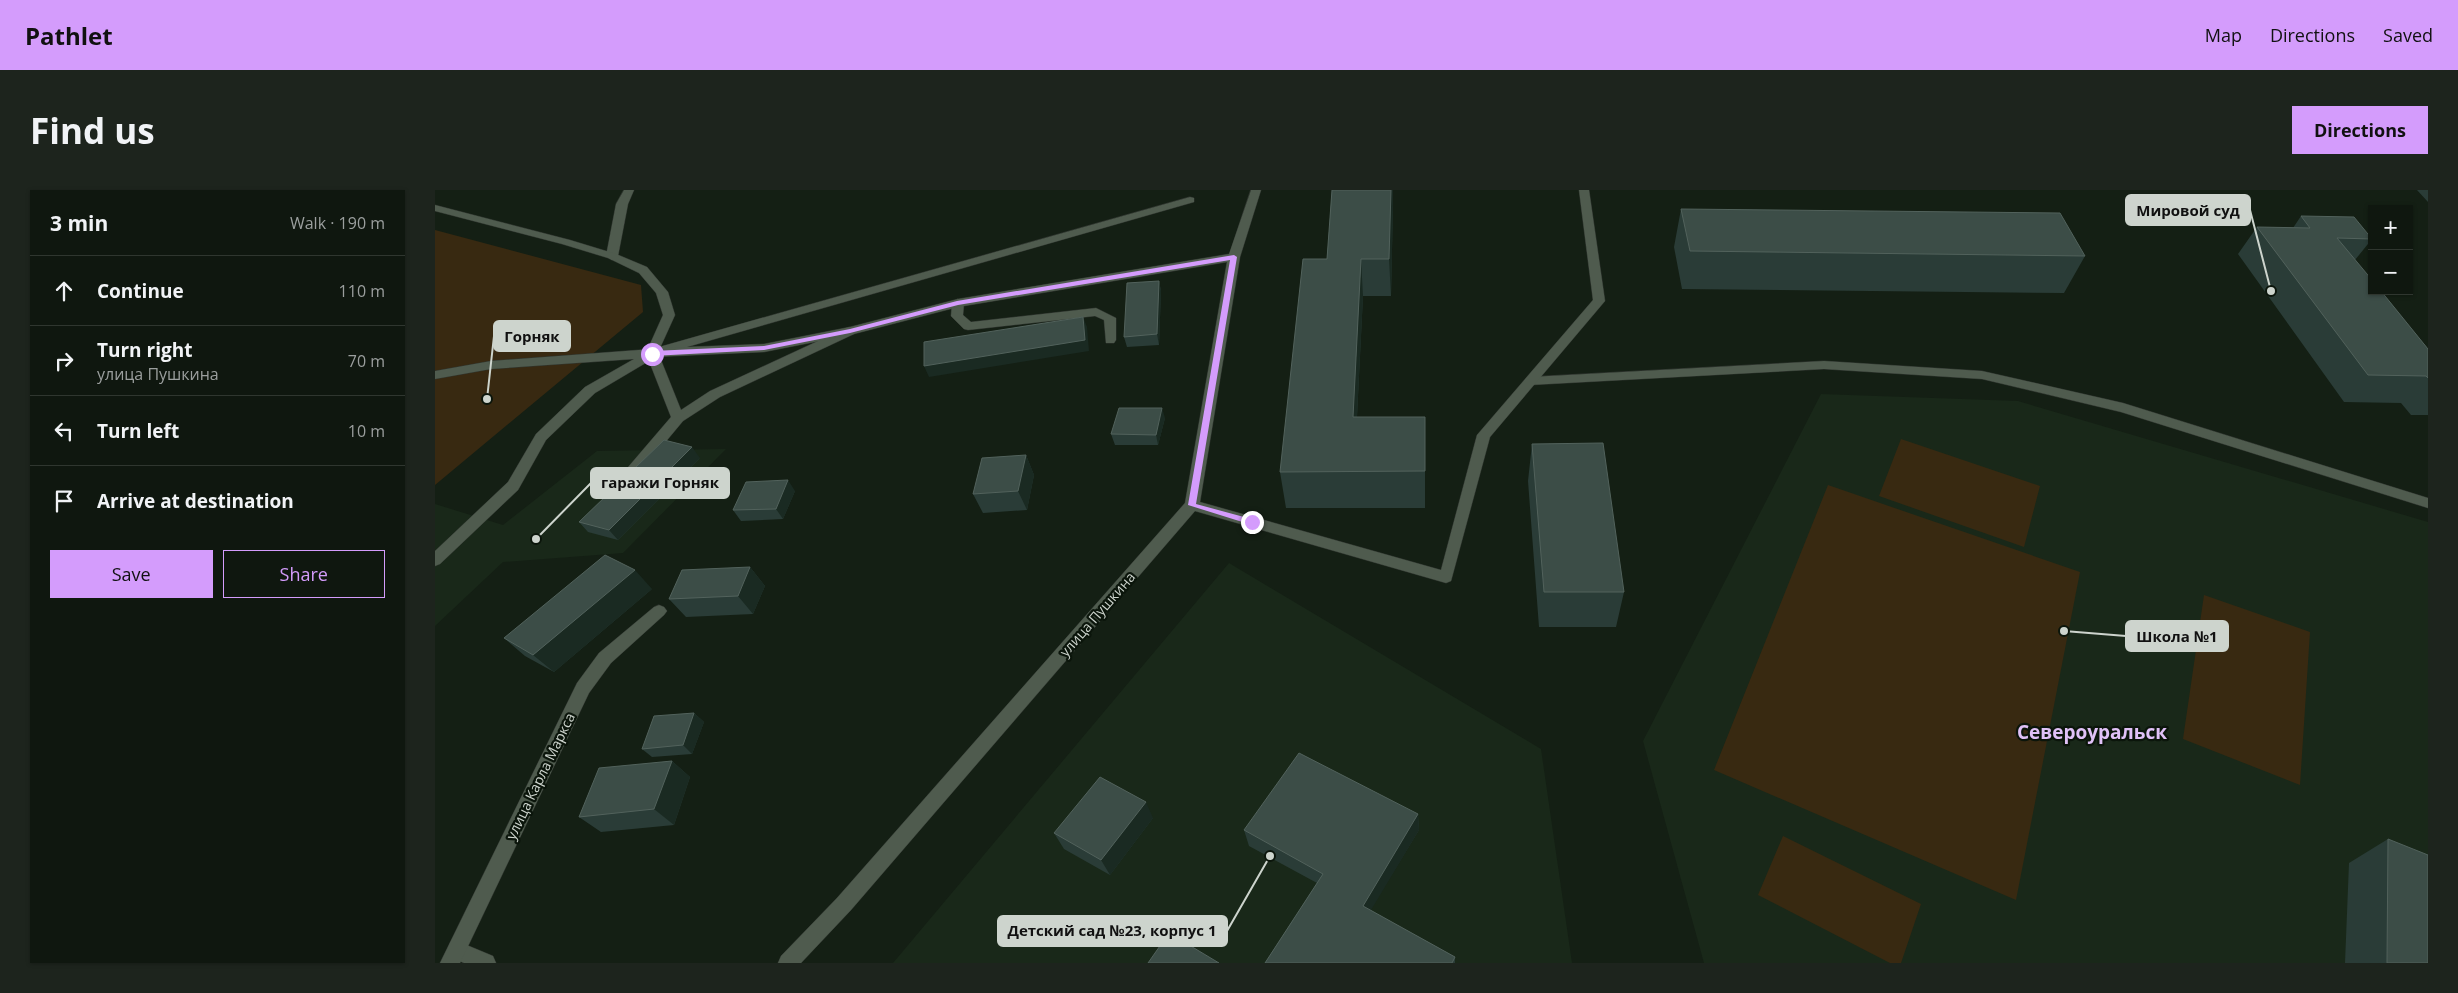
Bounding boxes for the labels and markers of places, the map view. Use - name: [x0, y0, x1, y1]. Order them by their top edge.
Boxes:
- callout: Мировой суд: [2126, 195, 2250, 225]
- callout: Горняк: [494, 321, 570, 351]
- callout: гаражи Горняк: [591, 468, 729, 498]
- callout: Школа №1: [2126, 621, 2228, 651]
- callout: Детский сад №23, корпус 1: [998, 916, 1227, 946]

